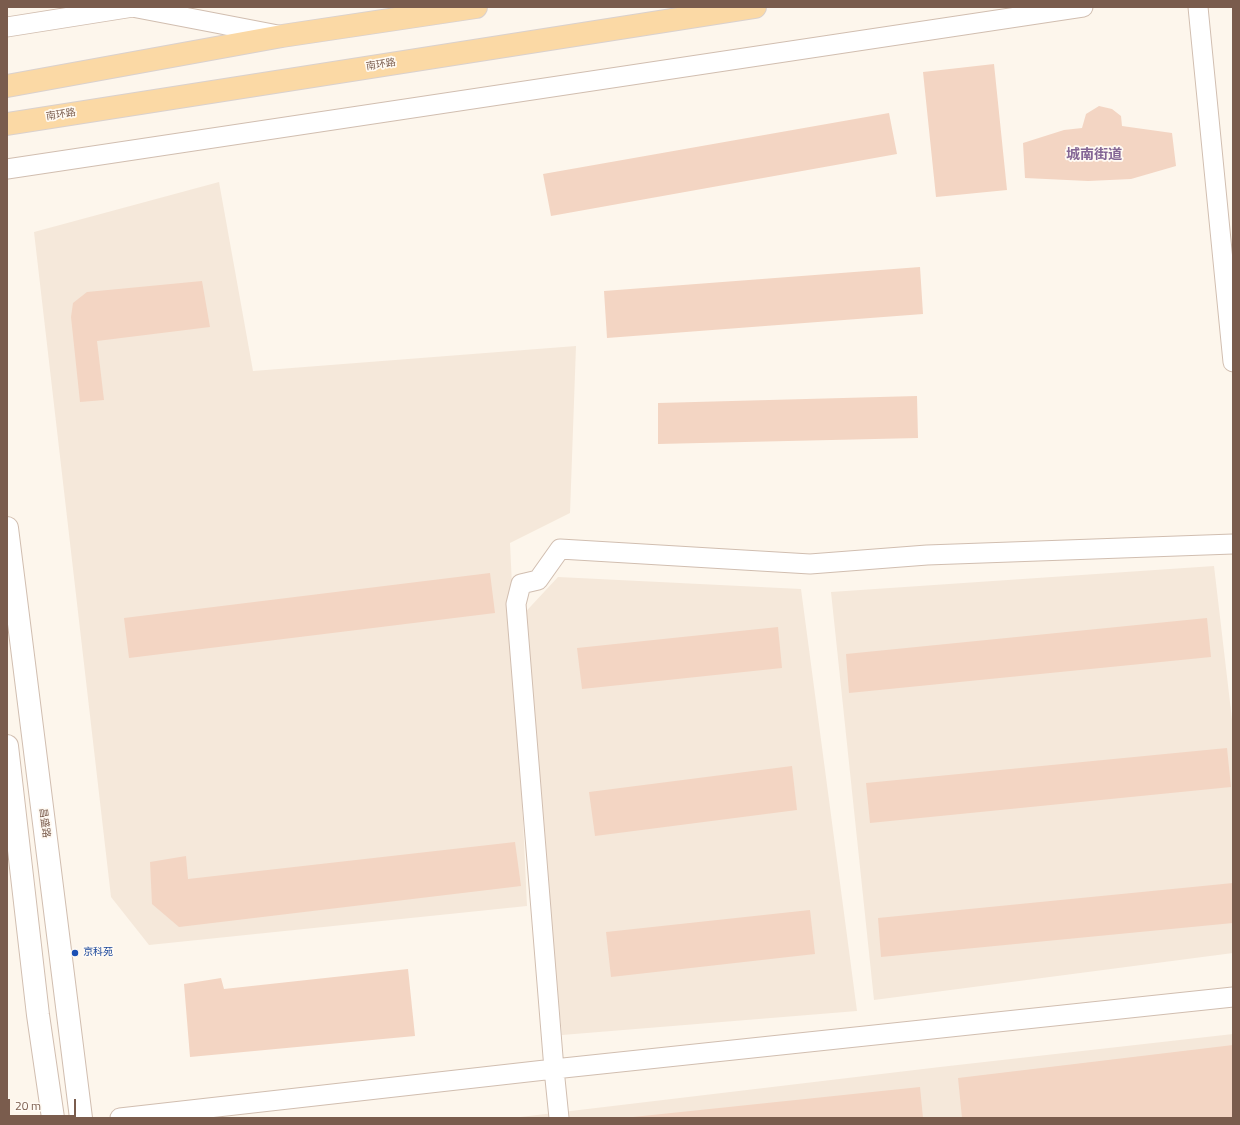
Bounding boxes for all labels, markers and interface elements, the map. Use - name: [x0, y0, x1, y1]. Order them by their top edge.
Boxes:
- street label: 南环路: [365, 57, 397, 73]
- street label: 南环路: [45, 107, 77, 123]
- district label: 城南街道: [1066, 148, 1122, 164]
- street label: 昌盛路: [36, 807, 52, 839]
- place label: 京科苑: [83, 947, 113, 959]
- marker: 京科苑: [70, 948, 80, 958]
- scale bar: [10, 1091, 78, 1117]
- text: 20 m: [15, 1096, 41, 1115]

